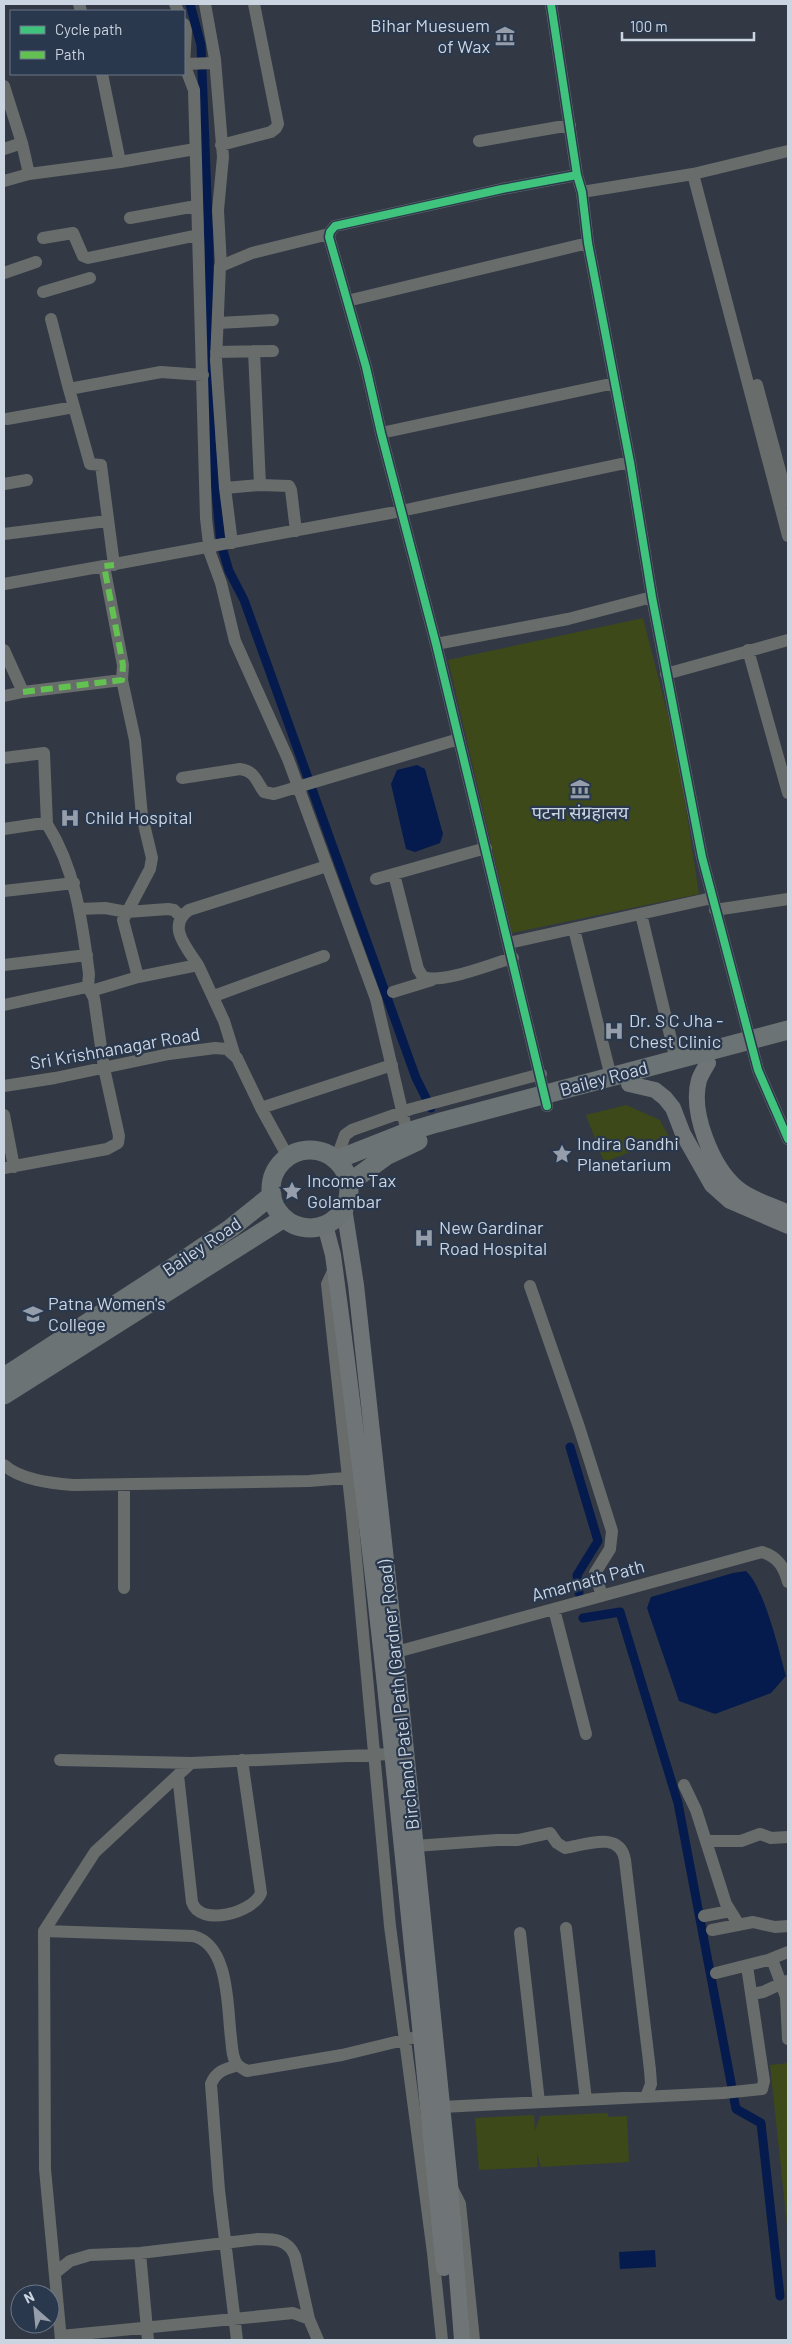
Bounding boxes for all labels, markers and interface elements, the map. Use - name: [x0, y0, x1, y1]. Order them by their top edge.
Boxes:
- legend: [10, 10, 185, 75]
- scale bar: [622, 10, 754, 42]
- place label: Bihar Muesuem of Wax: [370, 14, 490, 57]
- text: 100 m: [630, 17, 668, 35]
- text: Cycle path: [55, 20, 122, 38]
- museum icon: Bihar Muesuem of Wax: [494, 25, 516, 47]
- text: Path: [55, 45, 85, 63]
- museum icon: पटना संग्रहालय: [569, 778, 591, 800]
- place label: पटना संग्रहालय: [532, 801, 629, 823]
- place label: Child Hospital: [85, 806, 192, 828]
- hospital icon: Child Hospital: [59, 807, 81, 829]
- place label: Dr. S C Jha - Chest Clinic: [629, 1009, 723, 1052]
- hospital icon: Dr. S C Jha - Chest Clinic: [603, 1020, 625, 1042]
- street label: Sri Krishnanagar Road: [28, 1022, 202, 1074]
- street label: Bailey Road: [557, 1056, 650, 1100]
- place label: Indira Gandhi Planetarium: [577, 1132, 679, 1175]
- place icon: Indira Gandhi Planetarium: [551, 1143, 573, 1165]
- place label: Income Tax Golambar: [307, 1169, 396, 1212]
- place icon: Income Tax Golambar: [281, 1180, 303, 1202]
- street label: Bailey Road: [158, 1212, 245, 1281]
- place label: New Gardinar Road Hospital: [439, 1216, 547, 1259]
- hospital icon: New Gardinar Road Hospital: [413, 1227, 435, 1249]
- place label: Patna Women's College: [48, 1292, 166, 1335]
- school or university icon: Patna Women's College: [22, 1303, 44, 1325]
- street label: Amarnath Path: [529, 1554, 647, 1606]
- street label: Birchand Patel Path (Gardner Road): [373, 1559, 423, 1831]
- north arrow: [10, 2284, 60, 2334]
- text: N: [21, 2287, 37, 2307]

